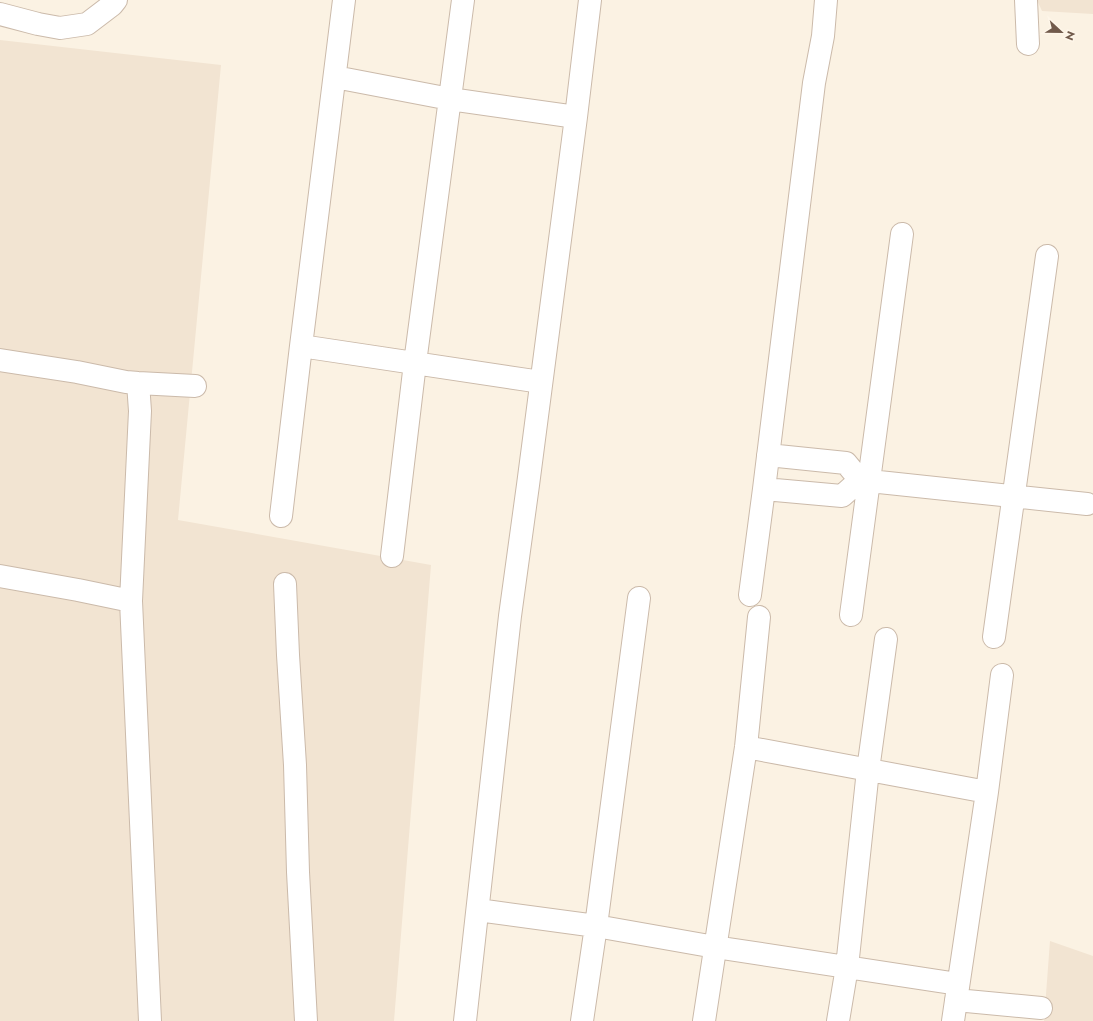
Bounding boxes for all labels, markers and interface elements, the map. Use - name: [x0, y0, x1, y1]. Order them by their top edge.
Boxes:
- north arrow: [1041, 12, 1081, 52]
- text: N: [1061, 29, 1079, 43]

